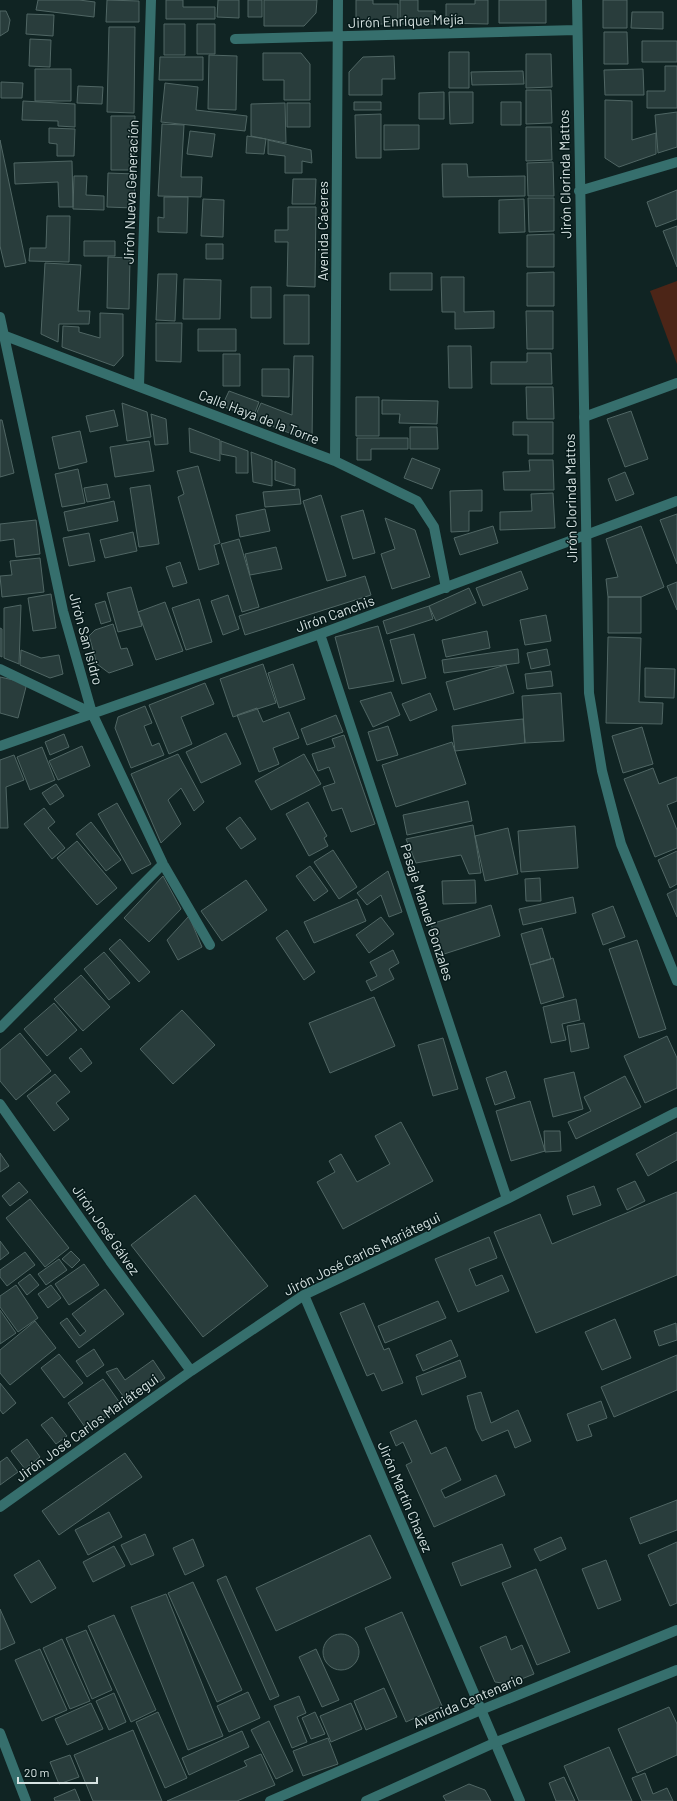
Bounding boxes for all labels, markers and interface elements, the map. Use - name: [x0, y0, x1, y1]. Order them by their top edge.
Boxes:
- street label: Jirón Enrique Mejía: [348, 10, 464, 31]
- street label: Jirón Clorinda Mattos: [555, 109, 574, 239]
- street label: Jirón Nueva Generación: [119, 120, 142, 264]
- street label: Avenida Cáceres: [314, 181, 331, 281]
- street label: Calle Haya de la Torre: [196, 386, 322, 447]
- street label: Jirón Clorinda Mattos: [561, 433, 580, 563]
- street label: Jirón San Isidro: [66, 591, 107, 687]
- street label: Jirón Canchis: [293, 591, 377, 636]
- street label: Pasaje Manuel Gonzales: [397, 841, 458, 983]
- street label: Jirón José Gálvez: [69, 1181, 144, 1278]
- street label: Jirón José Carlos Mariátegui: [281, 1208, 443, 1299]
- street label: Jirón José Carlos Mariátegui: [12, 1370, 161, 1485]
- street label: Jirón Martín Chavez: [374, 1439, 436, 1555]
- street label: Avenida Centenario: [410, 1670, 525, 1731]
- scale bar: [18, 1759, 97, 1785]
- text: 20 m: [24, 1765, 50, 1779]

